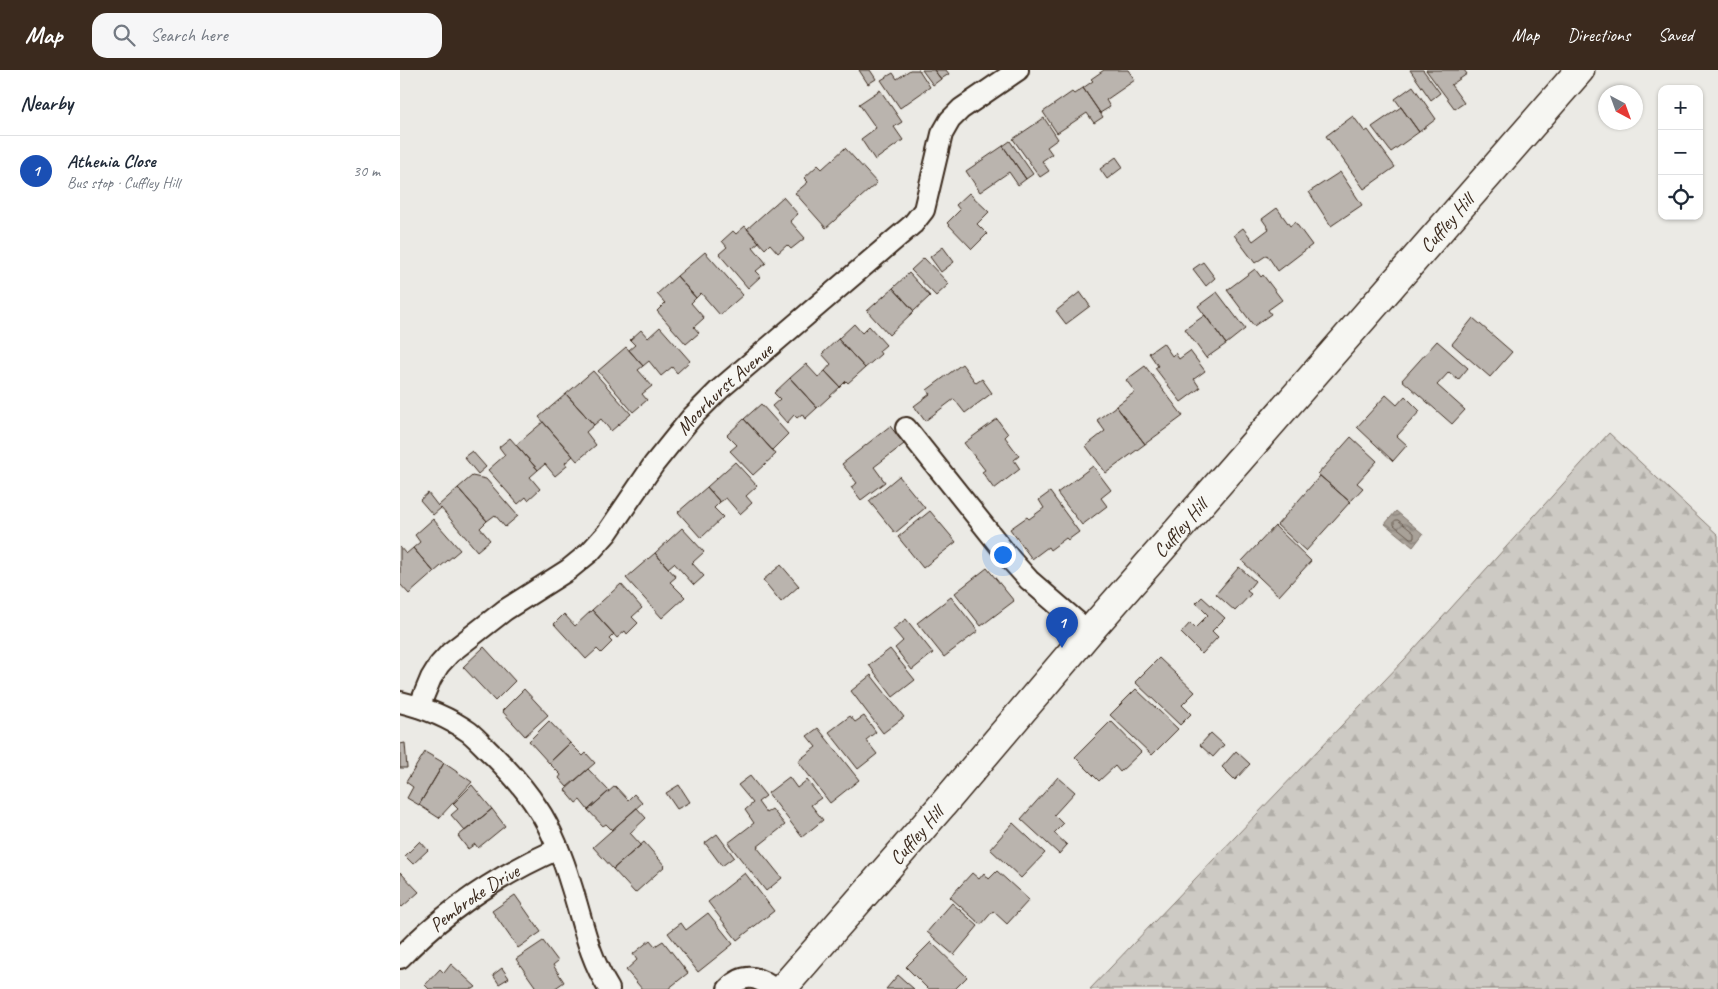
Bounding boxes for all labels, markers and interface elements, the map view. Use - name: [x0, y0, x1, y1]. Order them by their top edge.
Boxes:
- search box: [92, 13, 442, 58]
- text: Map: [25, 20, 62, 50]
- icon: search: [110, 21, 138, 49]
- text: Search here: [150, 23, 228, 47]
- text: Map: [1512, 24, 1539, 46]
- text: Directions: [1567, 24, 1630, 46]
- text: Saved: [1658, 24, 1693, 46]
- north arrow: [1598, 85, 1643, 130]
- map controls: [1658, 85, 1703, 220]
- button: +: [1658, 85, 1703, 130]
- text: Nearby: [20, 90, 73, 116]
- button: −: [1658, 130, 1703, 175]
- text: Athenia Close: [67, 149, 156, 173]
- text: 1: [32, 161, 40, 181]
- text: 30 m: [353, 161, 380, 181]
- text: Bus stop · Cuffley Hill: [67, 173, 180, 193]
- button: locate: [1658, 175, 1703, 220]
- street label: Cuffley Hill: [1414, 186, 1482, 258]
- street label: Moorhurst Avenue: [671, 337, 779, 440]
- street label: Cuffley Hill: [1148, 491, 1215, 563]
- your location: [990, 542, 1016, 568]
- pin: 1: [1046, 607, 1078, 648]
- street label: Cuffley Hill: [884, 798, 951, 870]
- street label: Pembroke Drive: [424, 858, 525, 938]

